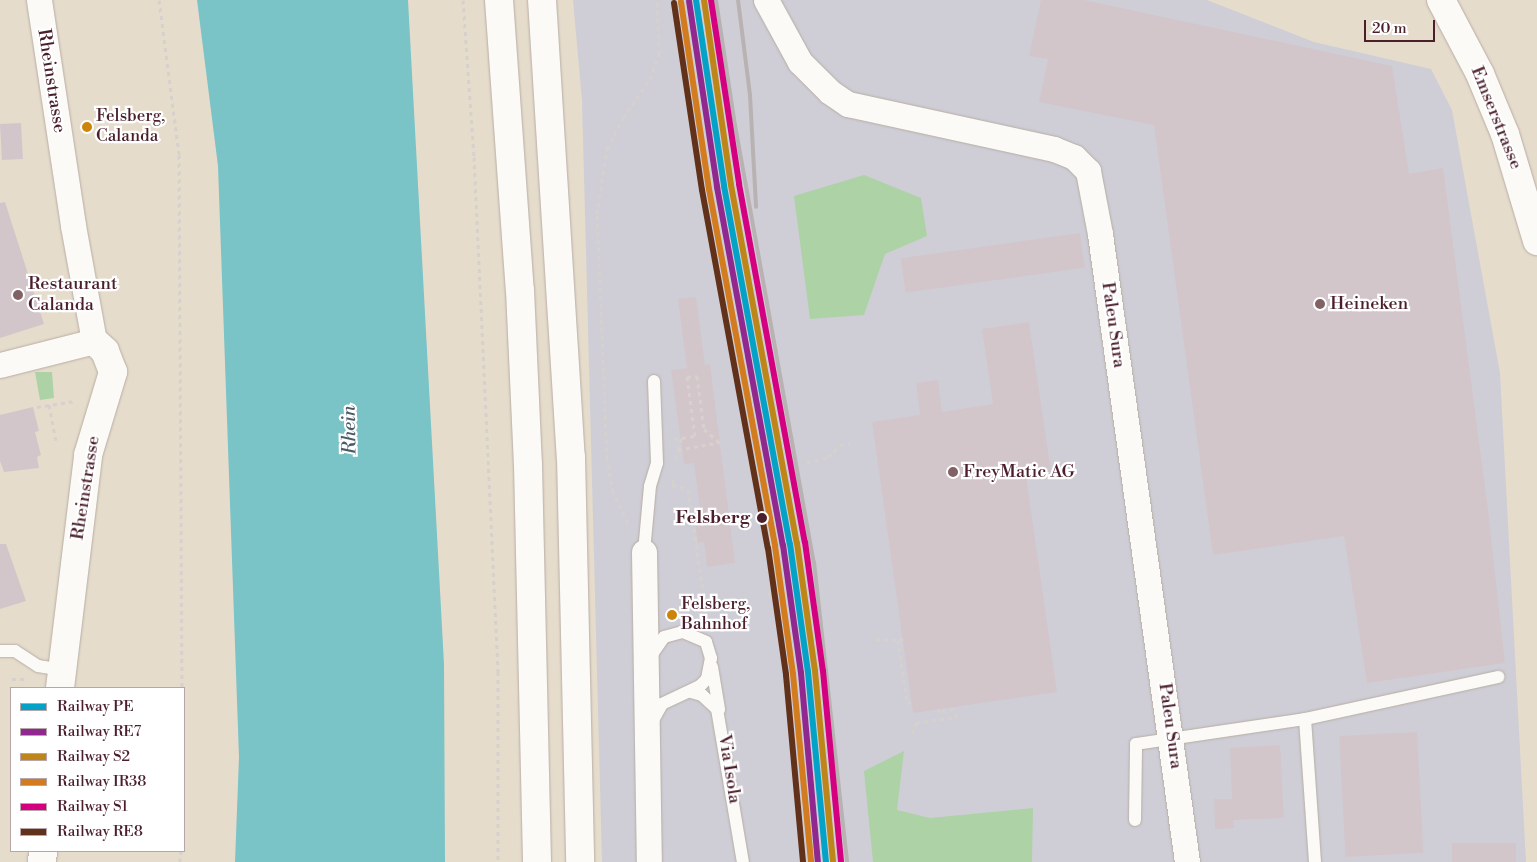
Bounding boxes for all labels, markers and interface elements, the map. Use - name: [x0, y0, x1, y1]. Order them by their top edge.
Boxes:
- scale bar: [1367, 10, 1438, 42]
- text: 20 m: [1372, 19, 1407, 38]
- street label: Rheinstrasse: [32, 27, 70, 135]
- street label: Emserstrasse: [1466, 63, 1526, 173]
- place label: Felsberg, Calanda: [96, 107, 165, 147]
- marker: Felsberg, Calanda: [82, 122, 92, 132]
- place label: Restaurant Calanda: [28, 274, 117, 316]
- street label: Paleu Sura: [1096, 281, 1130, 369]
- marker: Restaurant Calanda: [12, 289, 24, 301]
- place label: Heineken: [1330, 293, 1408, 315]
- marker: Heineken: [1314, 298, 1326, 310]
- water label: Rhein: [338, 405, 362, 455]
- street label: Rheinstrasse: [67, 434, 105, 542]
- place label: FreyMatic AG: [963, 461, 1075, 483]
- marker: FreyMatic AG: [947, 466, 959, 478]
- place label: Felsberg: [675, 507, 750, 529]
- marker: Felsberg: [754, 510, 770, 526]
- place label: Felsberg, Bahnhof: [681, 595, 750, 635]
- marker: Felsberg, Bahnhof: [667, 610, 677, 620]
- street label: Paleu Sura: [1153, 682, 1187, 770]
- legend: [10, 687, 185, 852]
- text: Railway PE: [57, 697, 134, 716]
- text: Railway RE7: [57, 722, 141, 741]
- street label: Via Isola: [713, 733, 745, 805]
- text: Railway S2: [57, 747, 130, 766]
- text: Railway IR38: [57, 772, 147, 791]
- text: Railway S1: [57, 797, 128, 816]
- text: Railway RE8: [57, 822, 143, 841]

